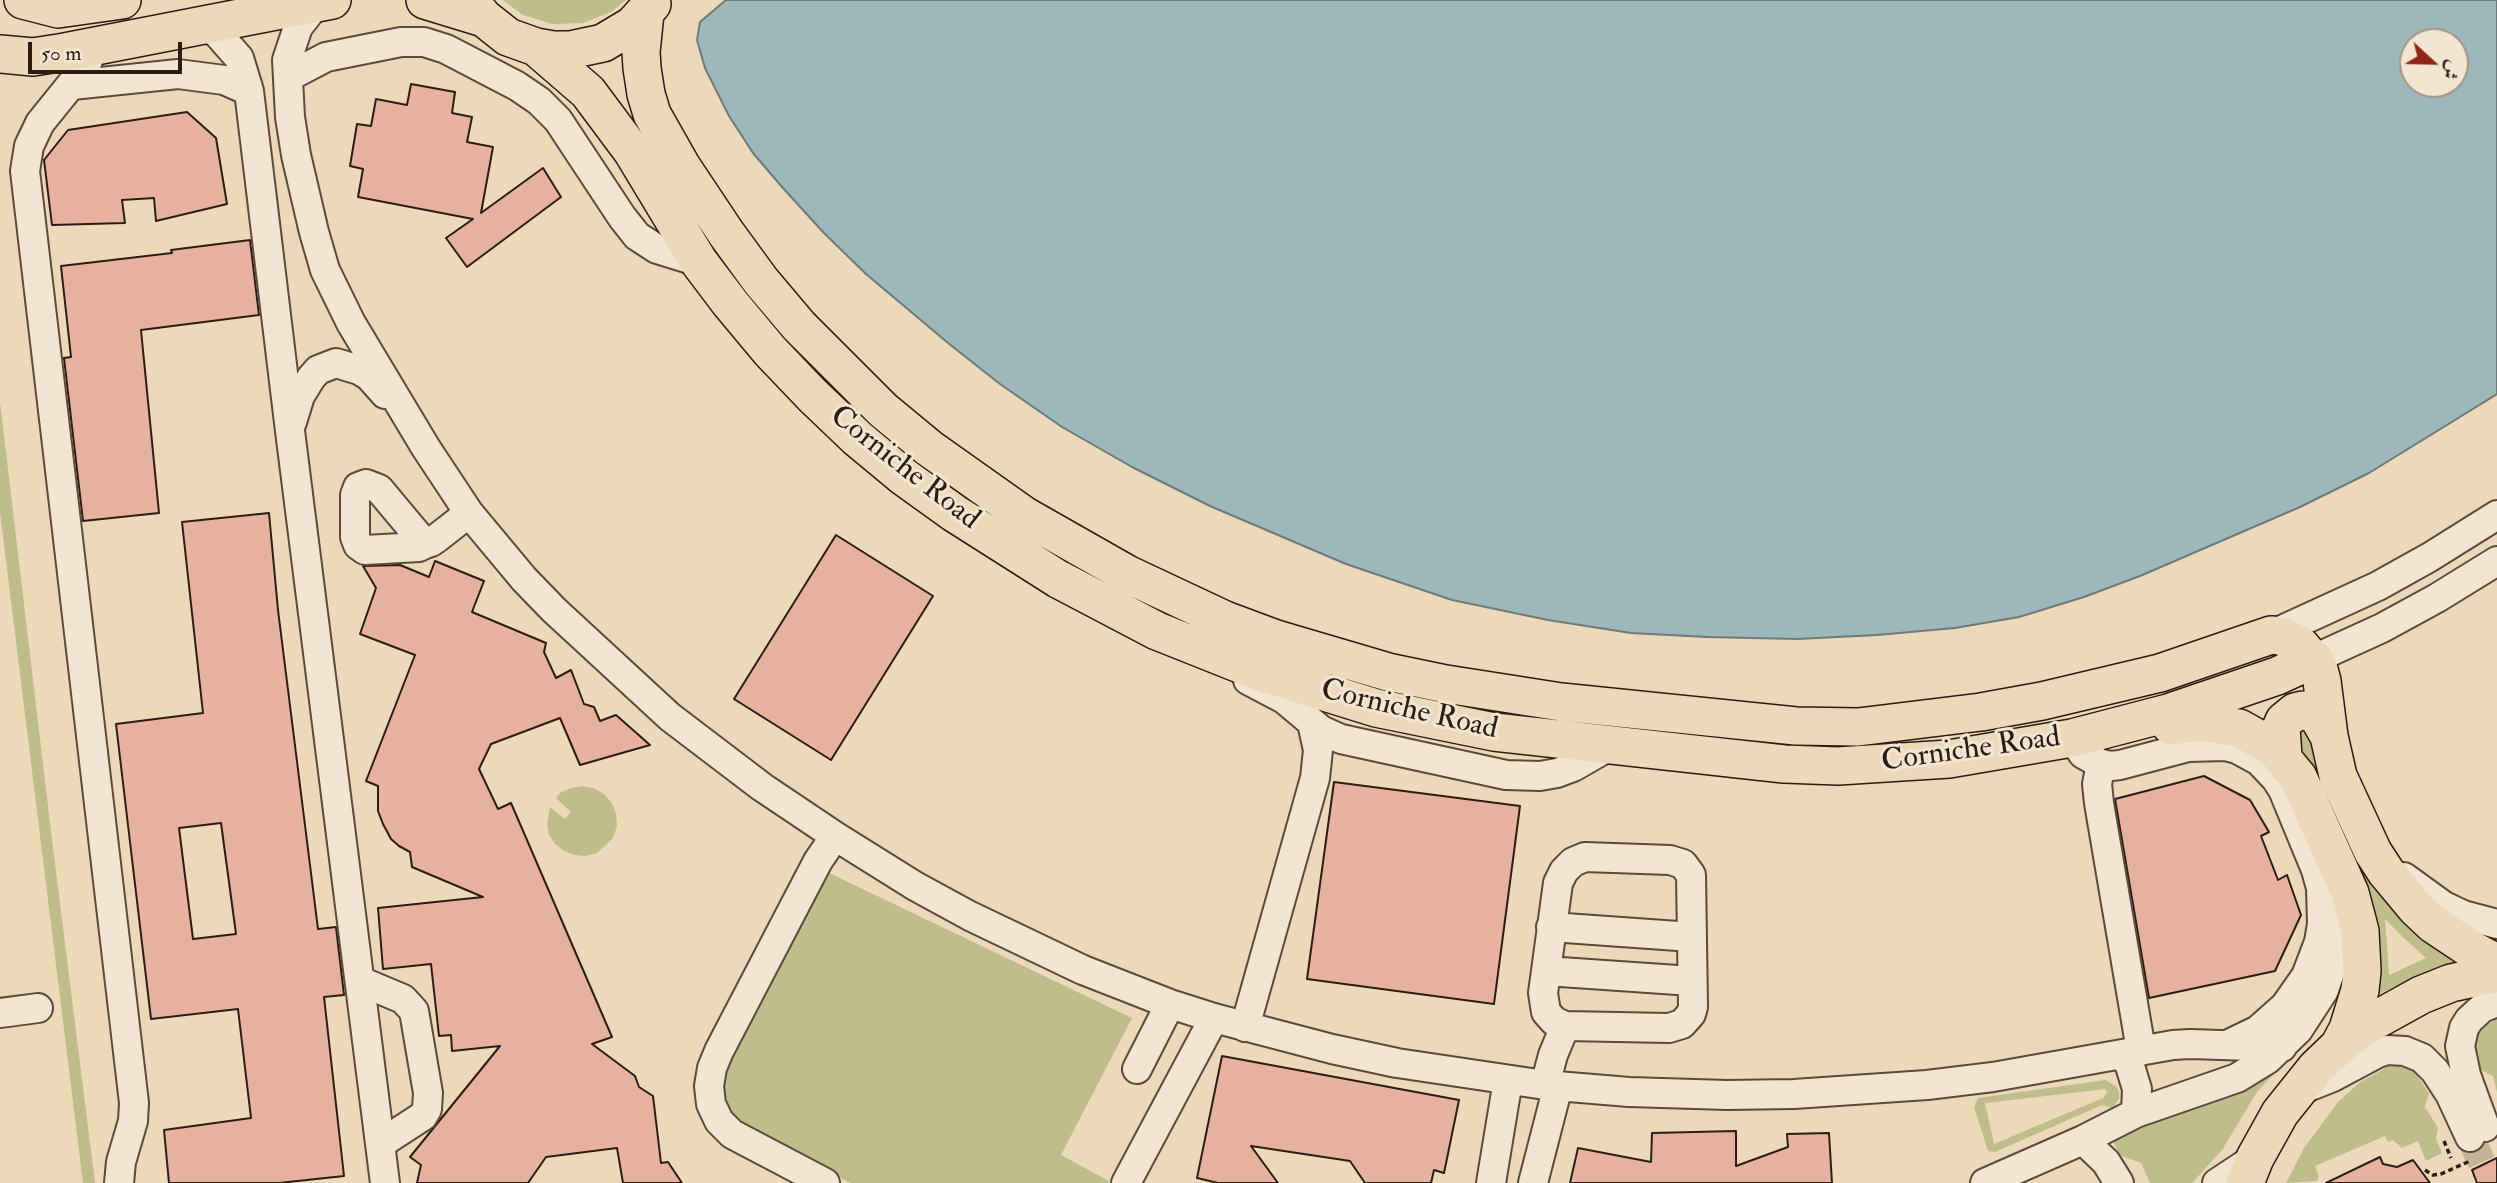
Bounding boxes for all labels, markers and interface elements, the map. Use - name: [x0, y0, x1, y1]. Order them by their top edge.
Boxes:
- scale bar: [32, 28, 186, 72]
- north arrow: [2399, 28, 2469, 98]
- text: 50 m: [41, 40, 82, 67]
- text: ش: [2437, 57, 2466, 83]
- street label: Corniche Road: [822, 399, 986, 539]
- street label: Corniche Road: [1317, 673, 1501, 749]
- street label: Corniche Road: [1879, 721, 2063, 781]

